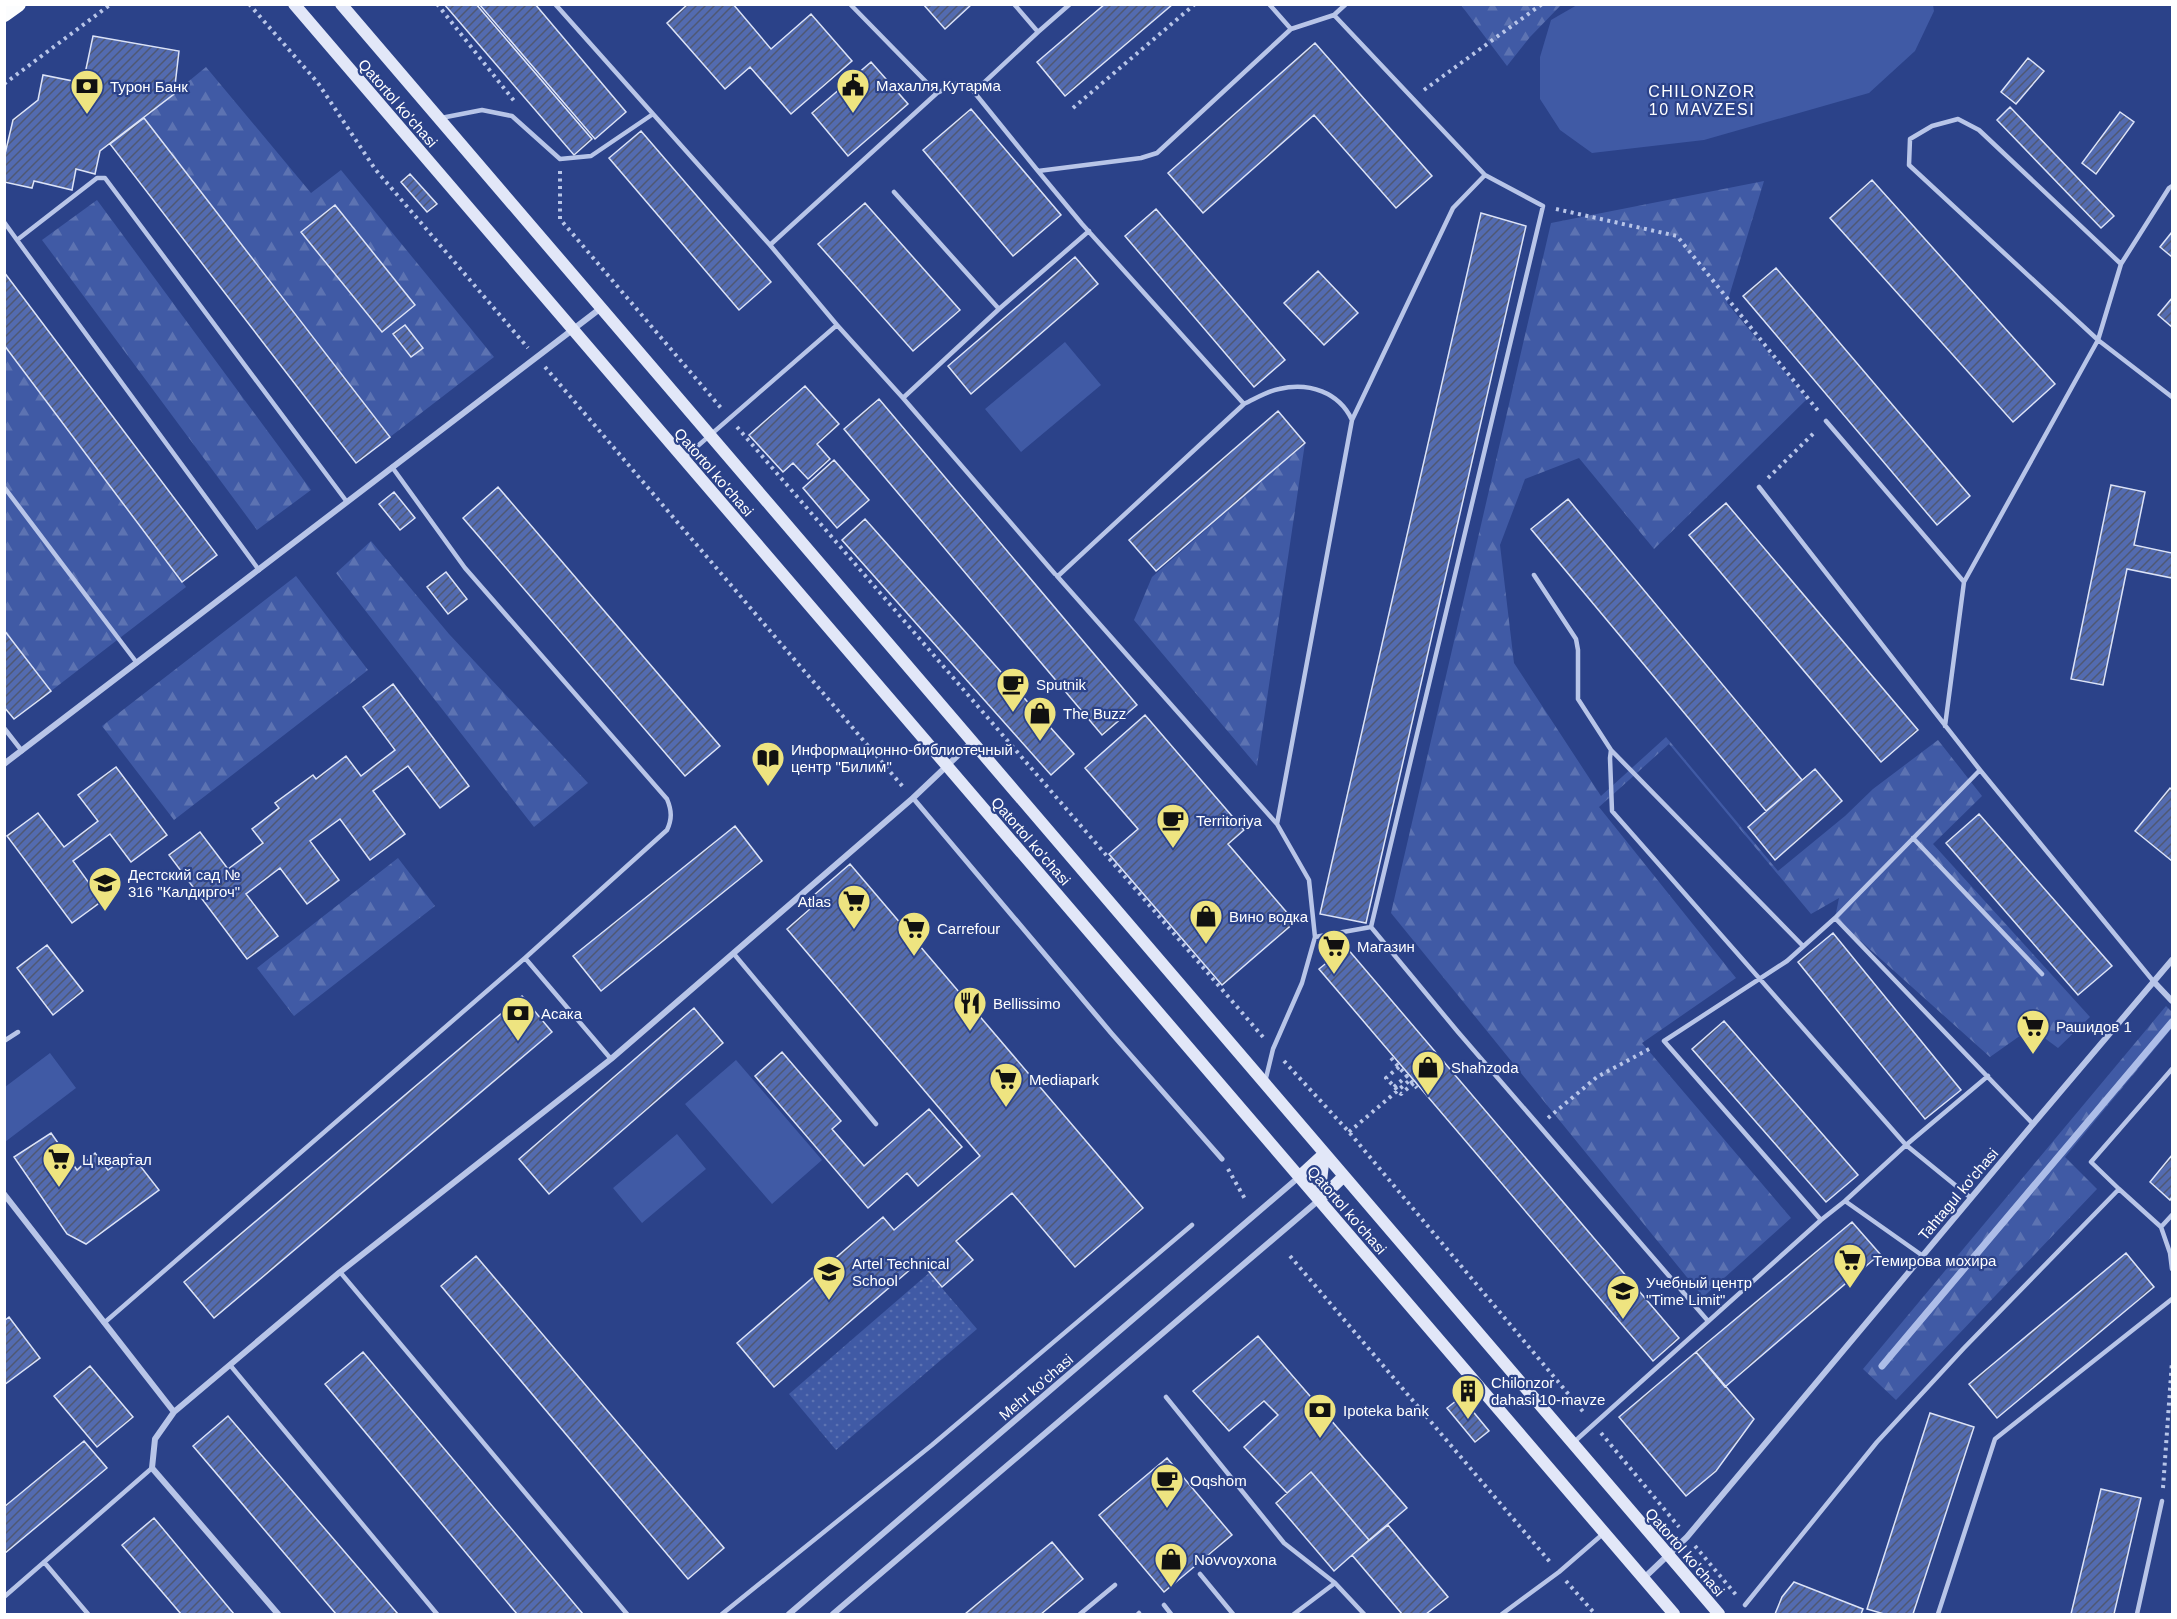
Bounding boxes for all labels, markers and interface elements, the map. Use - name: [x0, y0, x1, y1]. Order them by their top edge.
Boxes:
- street label: Qatortol ko'chasi: [355, 55, 441, 151]
- public building icon: Махалля Кутарма: [835, 67, 871, 114]
- bank icon: Турон Банк: [69, 68, 105, 115]
- place label: Махалля Кутарма: [876, 77, 1001, 94]
- place label: Турон Банк: [110, 78, 188, 95]
- district label: CHILONZOR 10 MAVZESI: [1648, 83, 1756, 118]
- street label: Qatortol ko'chasi: [671, 424, 757, 520]
- cafe icon: Sputnik: [995, 666, 1031, 713]
- place label: Sputnik: [1036, 676, 1087, 693]
- shop icon: The Buzz: [1022, 695, 1058, 742]
- place label: The Buzz: [1063, 705, 1126, 722]
- library icon: Информационно-библиотечный центр "Билим": [750, 740, 786, 787]
- place label: Информационно-библиотечный центр "Билим": [791, 741, 1013, 775]
- street label: Qatortol ko'chasi: [988, 793, 1074, 889]
- cafe icon: Territoriya: [1155, 802, 1191, 849]
- place label: Territoriya: [1196, 812, 1263, 829]
- school or university icon: Дестский сад № 316 "Калдиргоч": [87, 865, 123, 912]
- place label: Дестский сад № 316 "Калдиргоч": [128, 866, 241, 900]
- supermarket icon: Atlas: [836, 883, 872, 930]
- place label: Atlas: [798, 893, 831, 910]
- shop icon: Вино водка: [1188, 898, 1224, 945]
- place label: Вино водка: [1229, 908, 1309, 925]
- supermarket icon: Carrefour: [896, 910, 932, 957]
- place label: Carrefour: [937, 920, 1000, 937]
- supermarket icon: Магазин: [1316, 928, 1352, 975]
- place label: Магазин: [1357, 938, 1415, 955]
- restaurant icon: Bellissimo: [952, 985, 988, 1032]
- bank icon: Асака: [500, 995, 536, 1042]
- place label: Bellissimo: [993, 995, 1061, 1012]
- place label: Асака: [541, 1005, 583, 1022]
- supermarket icon: Рашидов 1: [2015, 1008, 2051, 1055]
- place label: Рашидов 1: [2056, 1018, 2132, 1035]
- shop icon: Shahzoda: [1410, 1049, 1446, 1096]
- place label: Shahzoda: [1451, 1059, 1519, 1076]
- supermarket icon: Mediapark: [988, 1061, 1024, 1108]
- place label: Mediapark: [1029, 1071, 1100, 1088]
- supermarket icon: Ц квартал: [41, 1141, 77, 1188]
- street label: Tahtagul ko'chasi: [1915, 1145, 2001, 1243]
- place label: Ц квартал: [82, 1151, 152, 1168]
- street label: Qatortol ko'chasi: [1304, 1162, 1390, 1258]
- supermarket icon: Темирова мохира: [1832, 1242, 1868, 1289]
- place label: Темирова мохира: [1873, 1252, 1997, 1269]
- school or university icon: Artel Technical School: [811, 1254, 847, 1301]
- place label: Artel Technical School: [852, 1255, 949, 1289]
- school or university icon: Учебный центр "Time Limit": [1605, 1273, 1641, 1320]
- place label: Учебный центр "Time Limit": [1646, 1274, 1752, 1308]
- street label: Mehr ko'chasi: [996, 1350, 1076, 1424]
- building icon: Chilonzor dahasi 10-mavze: [1450, 1373, 1486, 1420]
- place label: Chilonzor dahasi 10-mavze: [1491, 1374, 1605, 1408]
- bank icon: Ipoteka bank: [1302, 1392, 1338, 1439]
- place label: Ipoteka bank: [1343, 1402, 1429, 1419]
- cafe icon: Oqshom: [1149, 1462, 1185, 1509]
- place label: Oqshom: [1190, 1472, 1247, 1489]
- street label: Qatortol ko'chasi: [1642, 1504, 1728, 1600]
- shop icon: Novvoyxona: [1153, 1541, 1189, 1588]
- place label: Novvoyxona: [1194, 1551, 1277, 1568]

